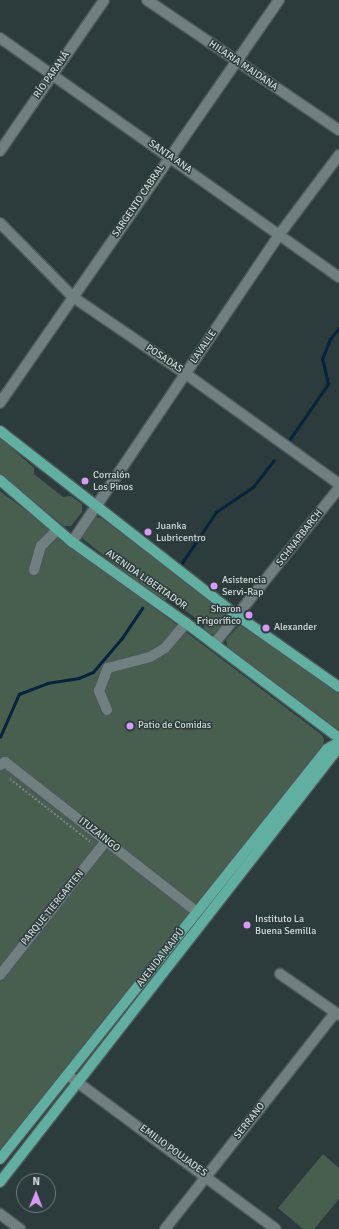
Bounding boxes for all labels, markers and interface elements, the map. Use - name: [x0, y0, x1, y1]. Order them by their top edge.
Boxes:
- street label: HILARIA MAIDANA: [206, 38, 280, 94]
- street label: RÍO PARANÁ: [32, 49, 72, 101]
- street label: SANTA ANA: [146, 138, 194, 176]
- street label: SARGENTO CABRAL: [110, 162, 168, 240]
- street label: LAVALLE: [188, 328, 220, 366]
- street label: POSADAS: [143, 342, 185, 376]
- place label: Corralón Los Pinos: [93, 469, 133, 492]
- marker: Corralón Los Pinos: [80, 476, 90, 486]
- street label: SCHNARBARCH: [274, 508, 326, 568]
- place label: Juanka Lubricentro: [156, 520, 206, 544]
- marker: Juanka Lubricentro: [143, 527, 153, 537]
- street label: AVENIDA LIBERTADOR: [103, 547, 189, 613]
- place label: Asistencia Servi-Rap: [222, 574, 266, 598]
- marker: Asistencia Servi-Rap: [209, 581, 219, 591]
- place label: Sharon Frigorífico: [197, 603, 241, 626]
- marker: Sharon Frigorífico: [244, 610, 254, 620]
- place label: Alexander: [274, 622, 317, 634]
- marker: Alexander: [261, 623, 271, 633]
- place label: Patio de Comidas: [138, 720, 211, 732]
- marker: Patio de Comidas: [125, 721, 135, 731]
- street label: ITUZAINGO: [76, 815, 122, 855]
- street label: PARQUE TIERGARTEN: [19, 868, 87, 948]
- place label: Instituto La Buena Semilla: [255, 913, 316, 936]
- marker: Instituto La Buena Semilla: [242, 920, 252, 930]
- street label: AVENIDA MAIPÚ: [134, 926, 188, 990]
- street label: SERRANO: [232, 1100, 268, 1142]
- street label: EMILIO POUJADES: [137, 1123, 209, 1179]
- north arrow: [16, 1173, 56, 1213]
- text: N: [32, 1175, 40, 1188]

